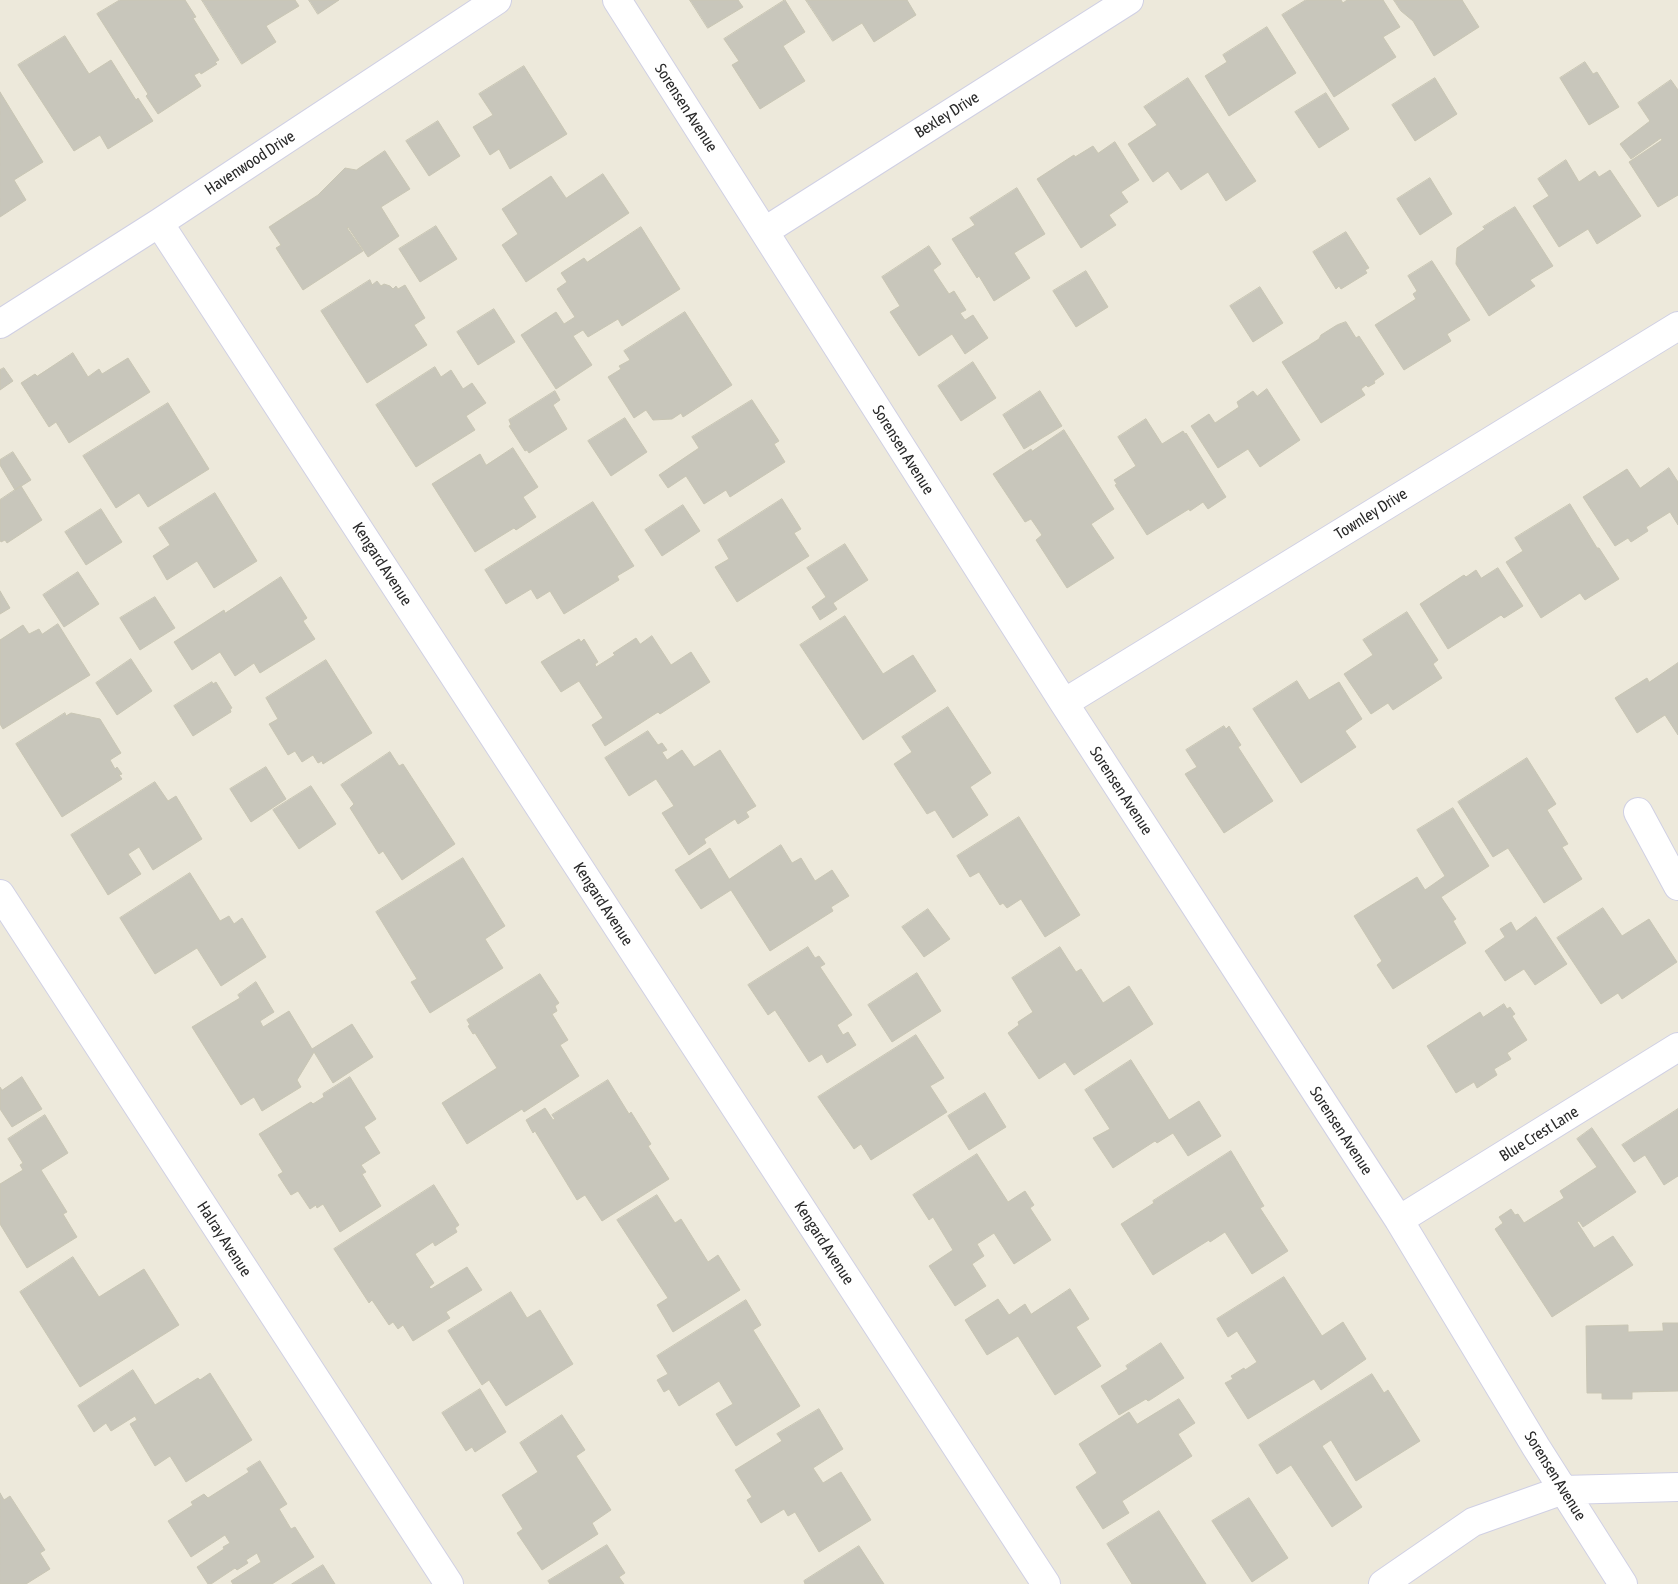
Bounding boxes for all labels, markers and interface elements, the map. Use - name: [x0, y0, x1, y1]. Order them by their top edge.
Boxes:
- street label: Sorensen Avenue: [650, 60, 722, 156]
- street label: Bexley Drive: [911, 88, 983, 142]
- street label: Havenwood Drive: [201, 127, 299, 199]
- street label: Sorensen Avenue: [868, 402, 938, 498]
- street label: Townley Drive: [1331, 484, 1411, 544]
- street label: Kengard Avenue: [348, 519, 416, 609]
- street label: Sorensen Avenue: [1085, 743, 1157, 839]
- street label: Kengard Avenue: [569, 859, 637, 949]
- street label: Sorensen Avenue: [1305, 1083, 1377, 1179]
- street label: Blue Crest Lane: [1496, 1102, 1582, 1166]
- street label: Halray Avenue: [193, 1198, 255, 1280]
- street label: Kengard Avenue: [790, 1198, 858, 1288]
- street label: Sorensen Avenue: [1520, 1428, 1590, 1524]

